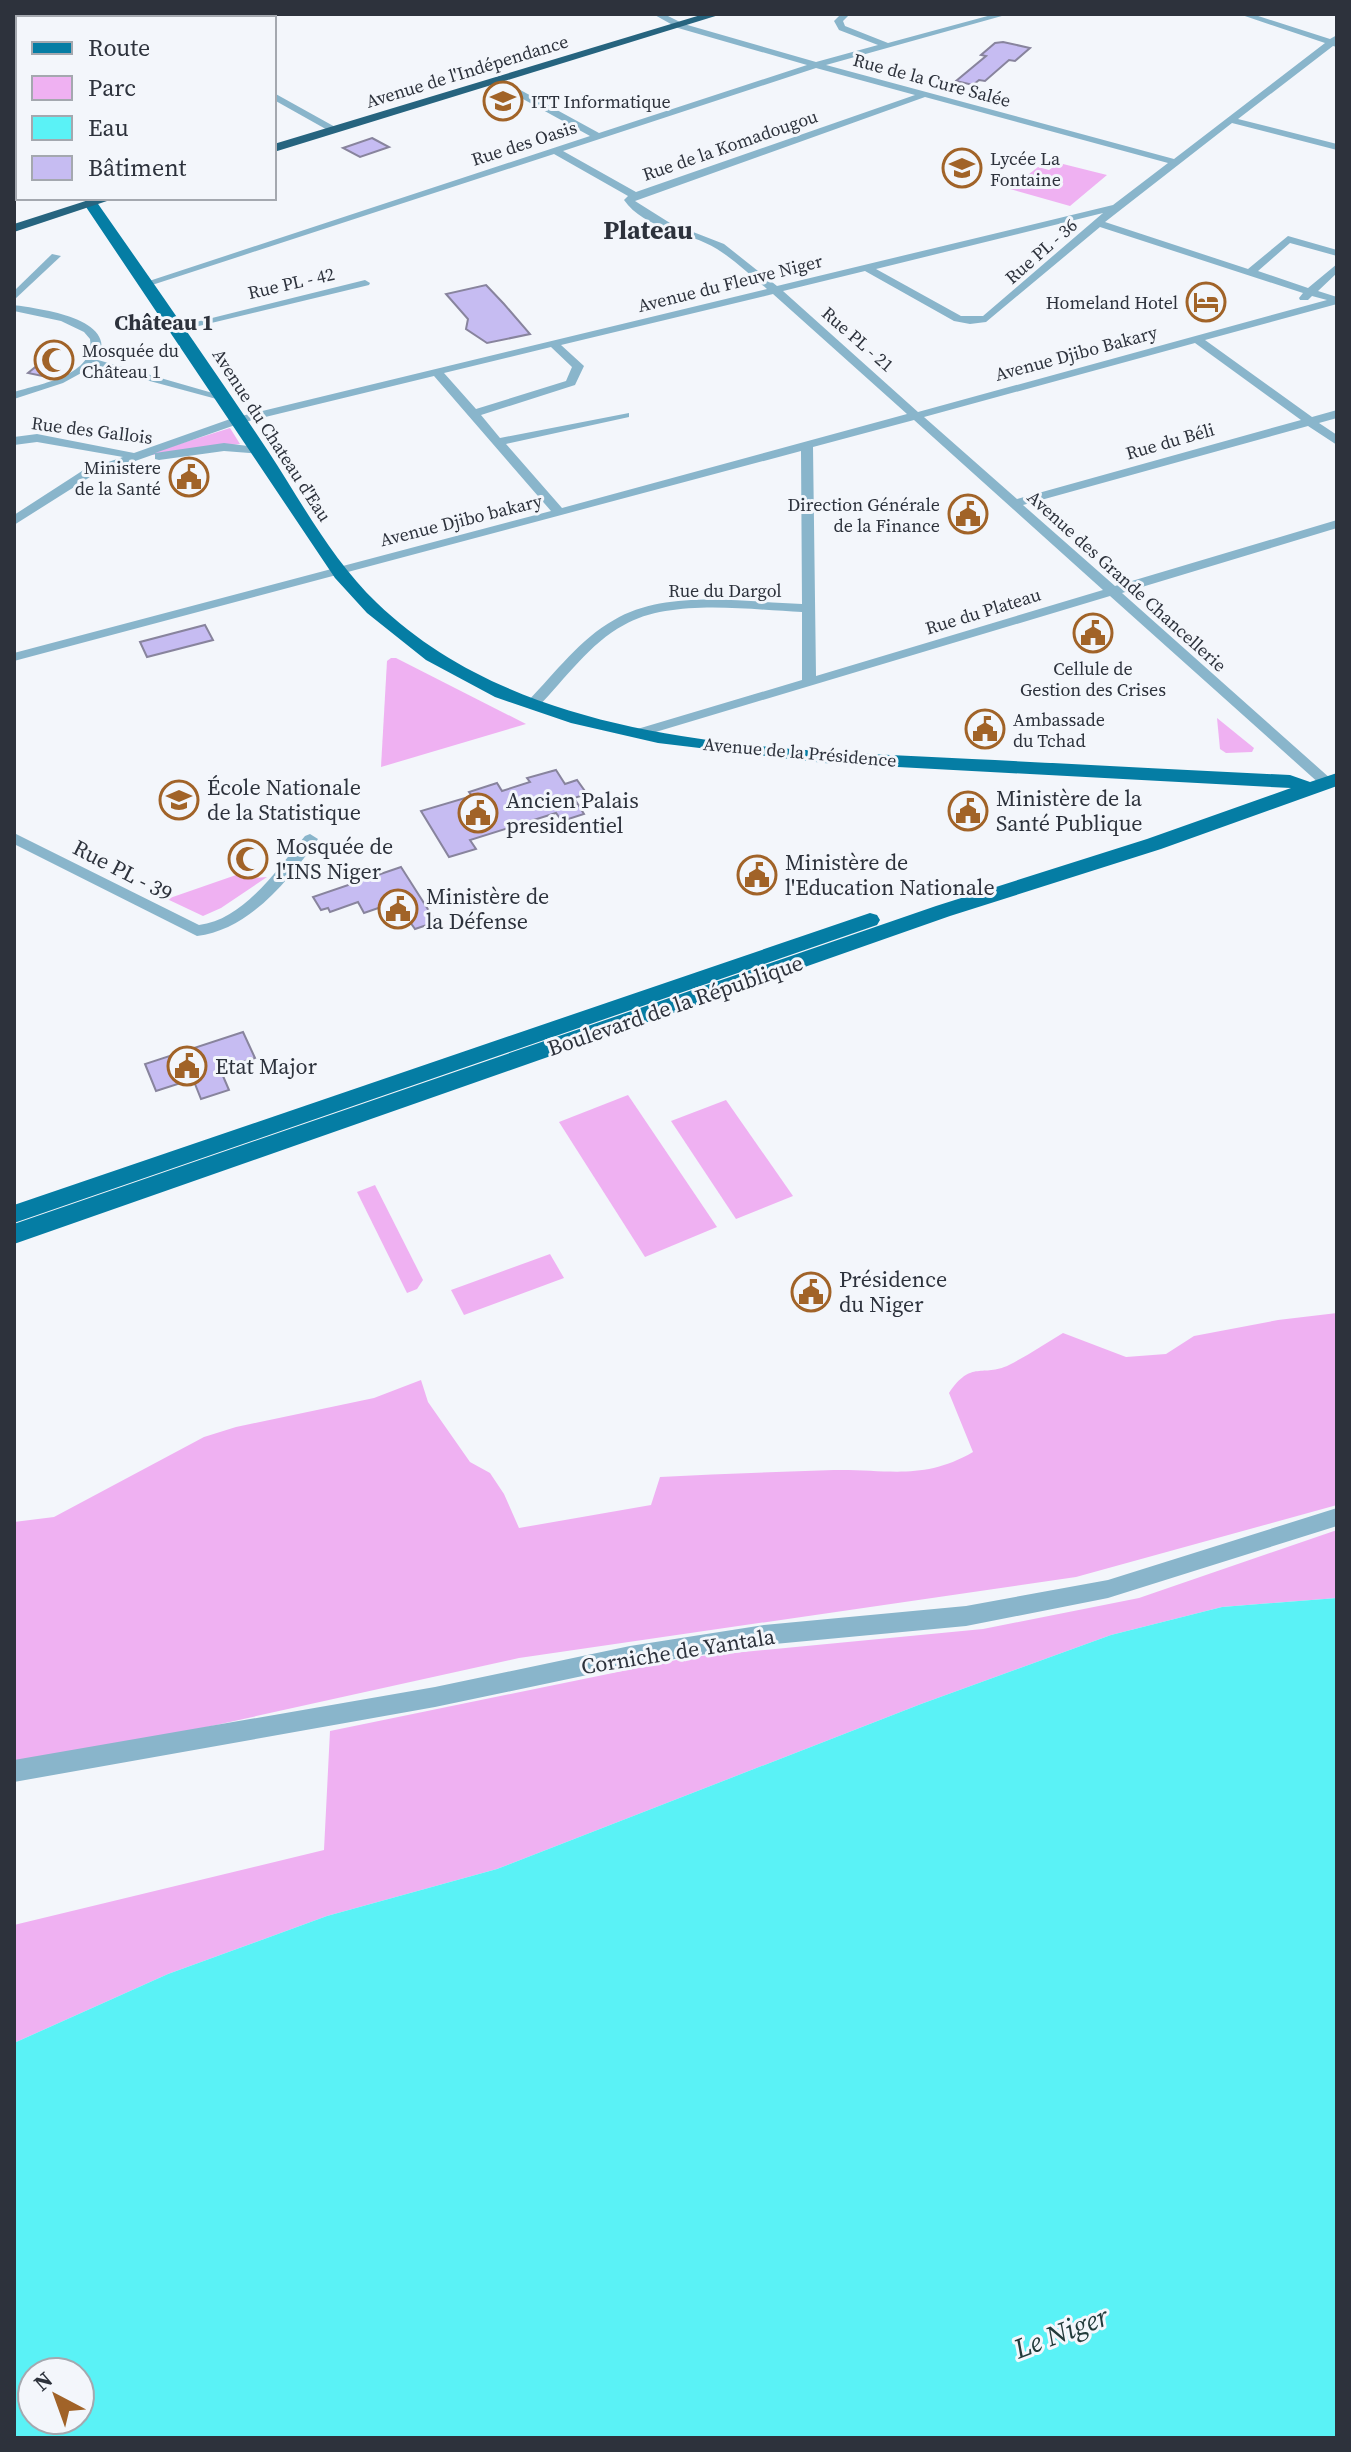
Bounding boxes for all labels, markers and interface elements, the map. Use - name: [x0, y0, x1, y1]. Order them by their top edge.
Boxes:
- legend: [16, 16, 276, 200]
- street label: Avenue de l'Indépendance: [363, 28, 571, 114]
- text: Route: [88, 31, 150, 64]
- street label: Rue de la Cure Salée: [851, 47, 1013, 113]
- text: Parc: [88, 71, 136, 104]
- school or university icon: ITT Informatique: [482, 80, 524, 122]
- place label: ITT Informatique: [531, 89, 671, 114]
- street label: Rue de la Komadougou: [639, 103, 821, 187]
- text: Eau: [88, 111, 129, 144]
- street label: Rue des Oasis: [468, 114, 580, 172]
- place label: Lycée La Fontaine: [990, 146, 1061, 192]
- school or university icon: Lycée La Fontaine: [941, 147, 983, 189]
- text: Bâtiment: [88, 151, 187, 184]
- district label: Plateau: [603, 212, 693, 248]
- street label: Rue PL - 36: [999, 213, 1083, 289]
- street label: Avenue du Fleuve Niger: [635, 248, 825, 318]
- street label: Rue PL - 42: [245, 261, 337, 305]
- hotel icon: Homeland Hotel: [1185, 281, 1227, 323]
- place label: Homeland Hotel: [1046, 290, 1178, 315]
- street label: Rue PL - 21: [816, 301, 900, 377]
- district label: Château 1: [114, 307, 214, 337]
- street label: Avenue Djibo Bakary: [992, 319, 1161, 387]
- place label: Mosquée du Château 1: [82, 338, 179, 384]
- mosque icon: Mosquée du Château 1: [33, 339, 75, 381]
- street label: Avenue du Chateau d'Eau: [207, 344, 337, 526]
- street label: Rue des Gallois: [30, 410, 154, 450]
- street label: Rue du Béli: [1123, 416, 1217, 466]
- place label: Ministere de la Santé: [75, 455, 161, 501]
- public building icon: Ministere de la Santé: [168, 456, 210, 498]
- street label: Avenue des Grande Chancellerie: [1022, 485, 1232, 677]
- street label: Avenue Djibo bakary: [377, 488, 545, 552]
- place label: Direction Générale de la Finance: [788, 492, 940, 538]
- public building icon: Direction Générale de la Finance: [947, 493, 989, 535]
- street label: Rue du Dargol: [668, 578, 782, 603]
- street label: Rue du Plateau: [922, 582, 1044, 640]
- public building icon: Cellule de Gestion des Crises: [1072, 612, 1114, 654]
- place label: Cellule de Gestion des Crises: [1020, 656, 1166, 702]
- place label: Ambassade du Tchad: [1013, 707, 1105, 753]
- public building icon: Ambassade du Tchad: [964, 708, 1006, 750]
- street label: Avenue de la Présidence: [702, 731, 898, 773]
- place label: École Nationale de la Statistique: [207, 772, 361, 827]
- school or university icon: École Nationale de la Statistique: [158, 779, 200, 821]
- place label: Ministère de la Santé Publique: [996, 783, 1143, 838]
- place label: Ancien Palais presidentiel: [506, 785, 639, 840]
- public building icon: Ministère de la Santé Publique: [947, 790, 989, 832]
- public building icon: Ancien Palais presidentiel: [457, 792, 499, 834]
- place label: Mosquée de l'INS Niger: [276, 831, 393, 886]
- street label: Rue PL - 39: [68, 832, 178, 908]
- mosque icon: Mosquée de l'INS Niger: [227, 838, 269, 880]
- place label: Ministère de l'Education Nationale: [785, 847, 995, 902]
- public building icon: Ministère de l'Education Nationale: [736, 854, 778, 896]
- place label: Ministère de la Défense: [426, 881, 549, 936]
- public building icon: Ministère de la Défense: [377, 888, 419, 930]
- street label: Boulevard de la République: [543, 947, 807, 1063]
- public building icon: Etat Major: [166, 1045, 208, 1087]
- place label: Etat Major: [215, 1051, 318, 1081]
- place label: Présidence du Niger: [839, 1264, 947, 1319]
- public building icon: Présidence du Niger: [790, 1271, 832, 1313]
- street label: Corniche de Yantala: [579, 1621, 778, 1681]
- water label: Le Niger: [1007, 2296, 1115, 2368]
- north arrow: [16, 2356, 96, 2436]
- text: N: [27, 2364, 59, 2397]

